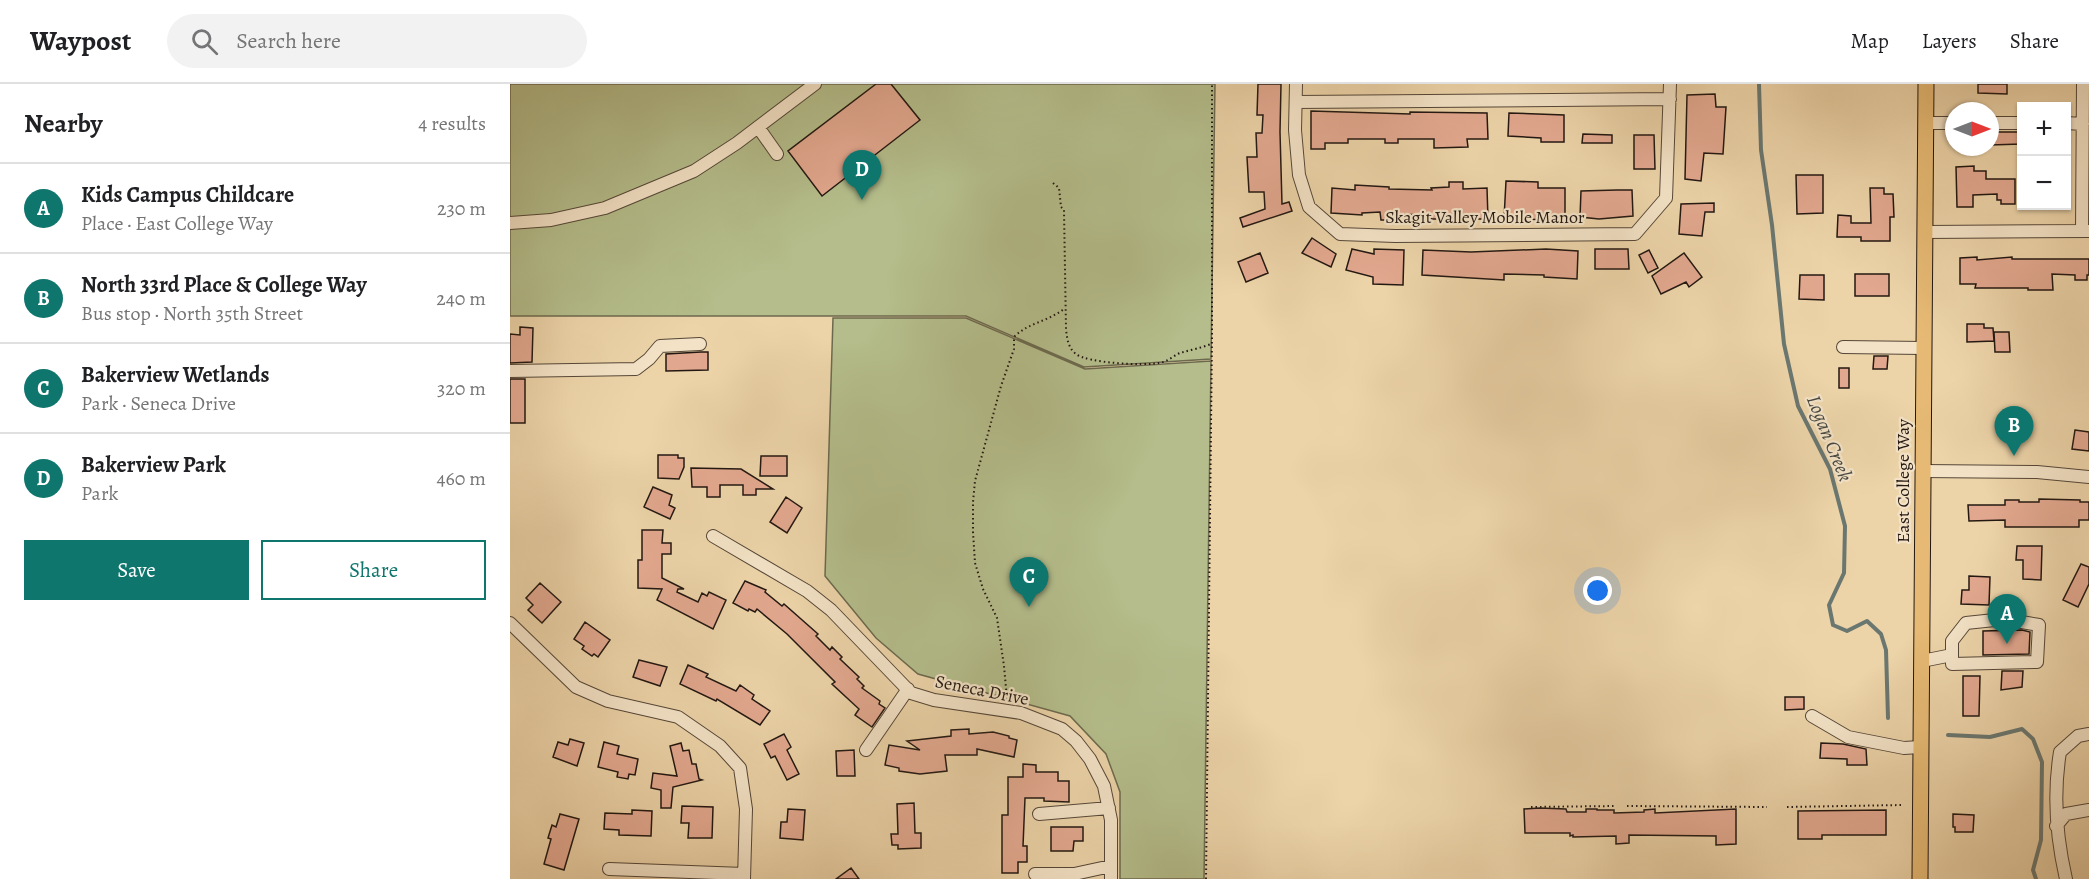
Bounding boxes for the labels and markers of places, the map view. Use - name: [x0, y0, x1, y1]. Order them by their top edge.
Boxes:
- pin: D: [842, 150, 882, 200]
- pin: B: [1994, 406, 2034, 456]
- pin: C: [1010, 558, 1048, 607]
- pin: A: [1988, 594, 2026, 644]

